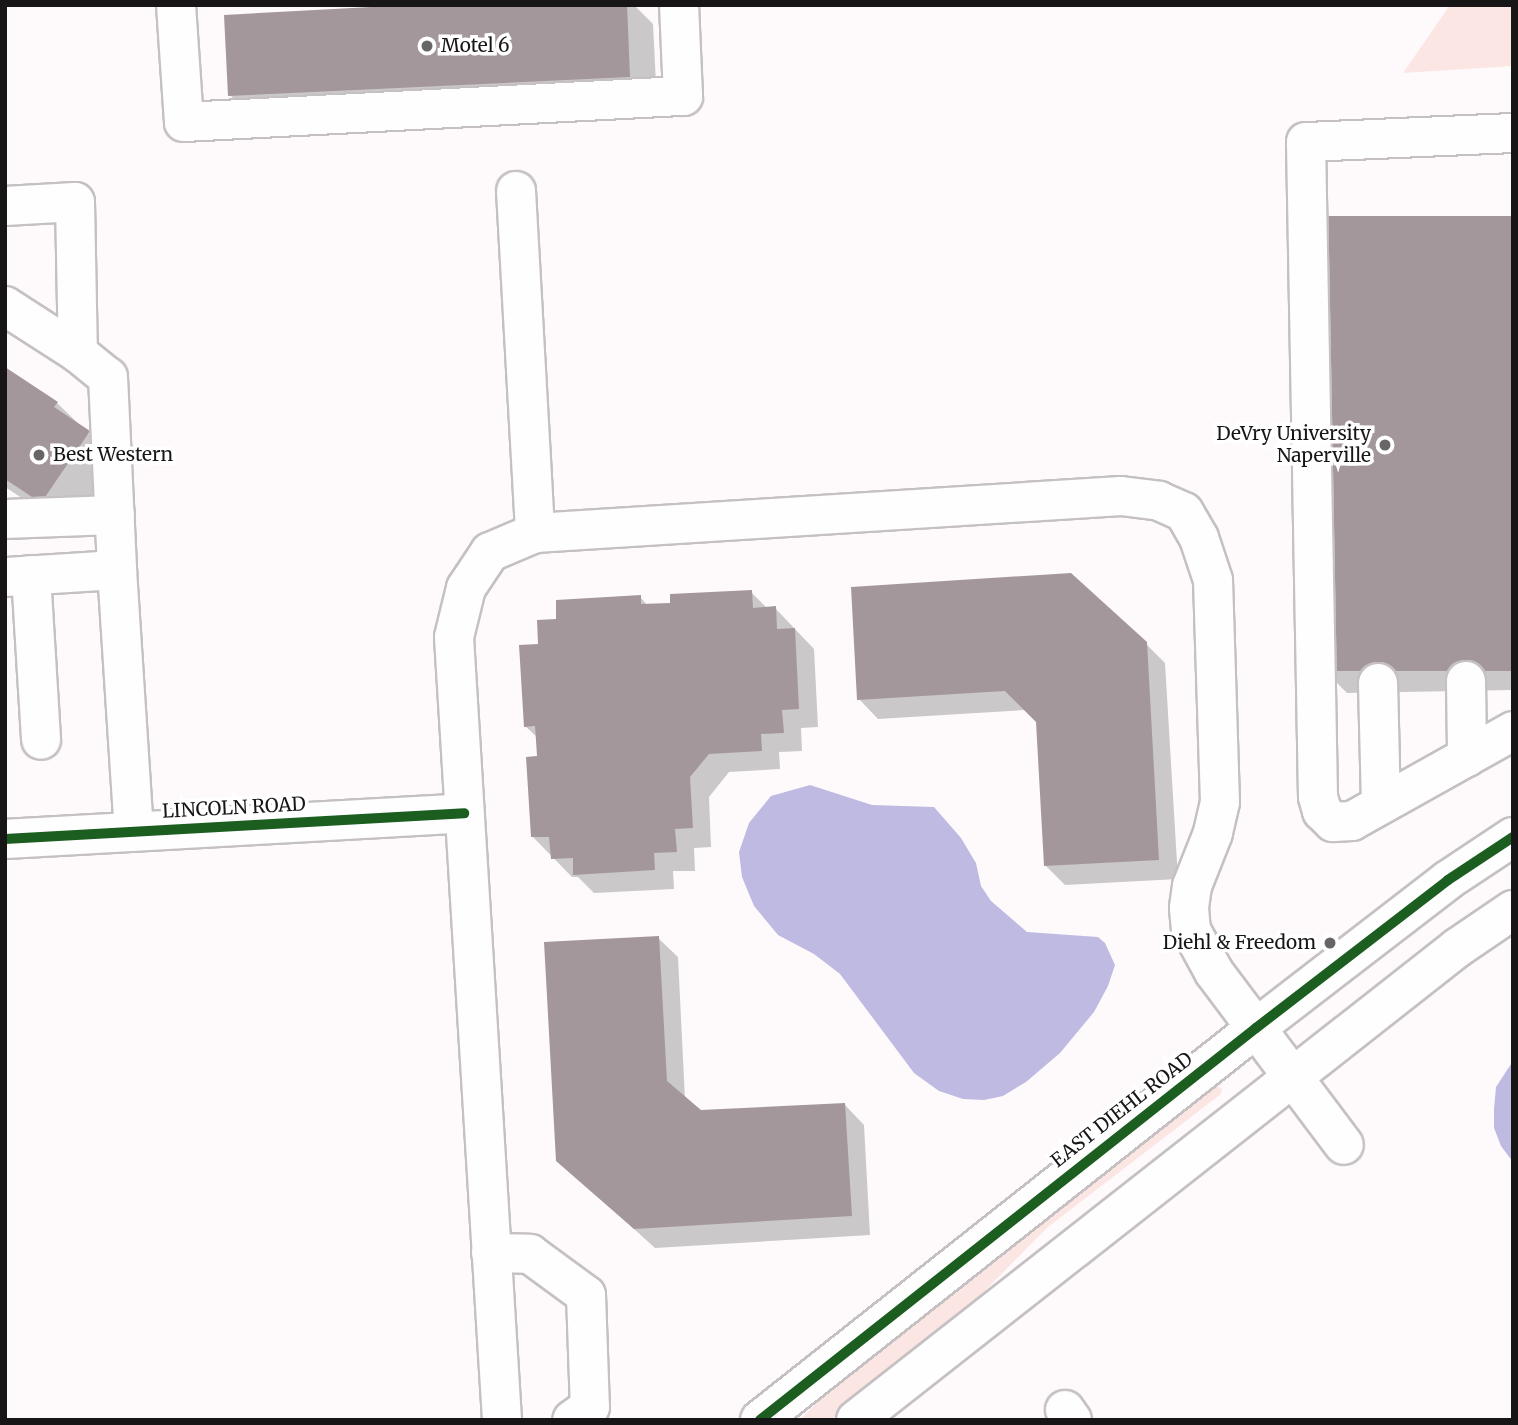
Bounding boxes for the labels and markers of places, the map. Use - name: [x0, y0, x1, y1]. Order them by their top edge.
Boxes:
- place label: Motel 6: [441, 35, 510, 57]
- marker: Motel 6: [419, 38, 435, 54]
- place label: DeVry University Naperville: [1216, 423, 1371, 467]
- marker: DeVry University Naperville: [1377, 437, 1393, 453]
- place label: Best Western: [53, 444, 173, 466]
- marker: Best Western: [31, 447, 47, 463]
- place label: Diehl & Freedom: [1163, 932, 1316, 954]
- marker: Diehl & Freedom: [1322, 935, 1338, 951]

